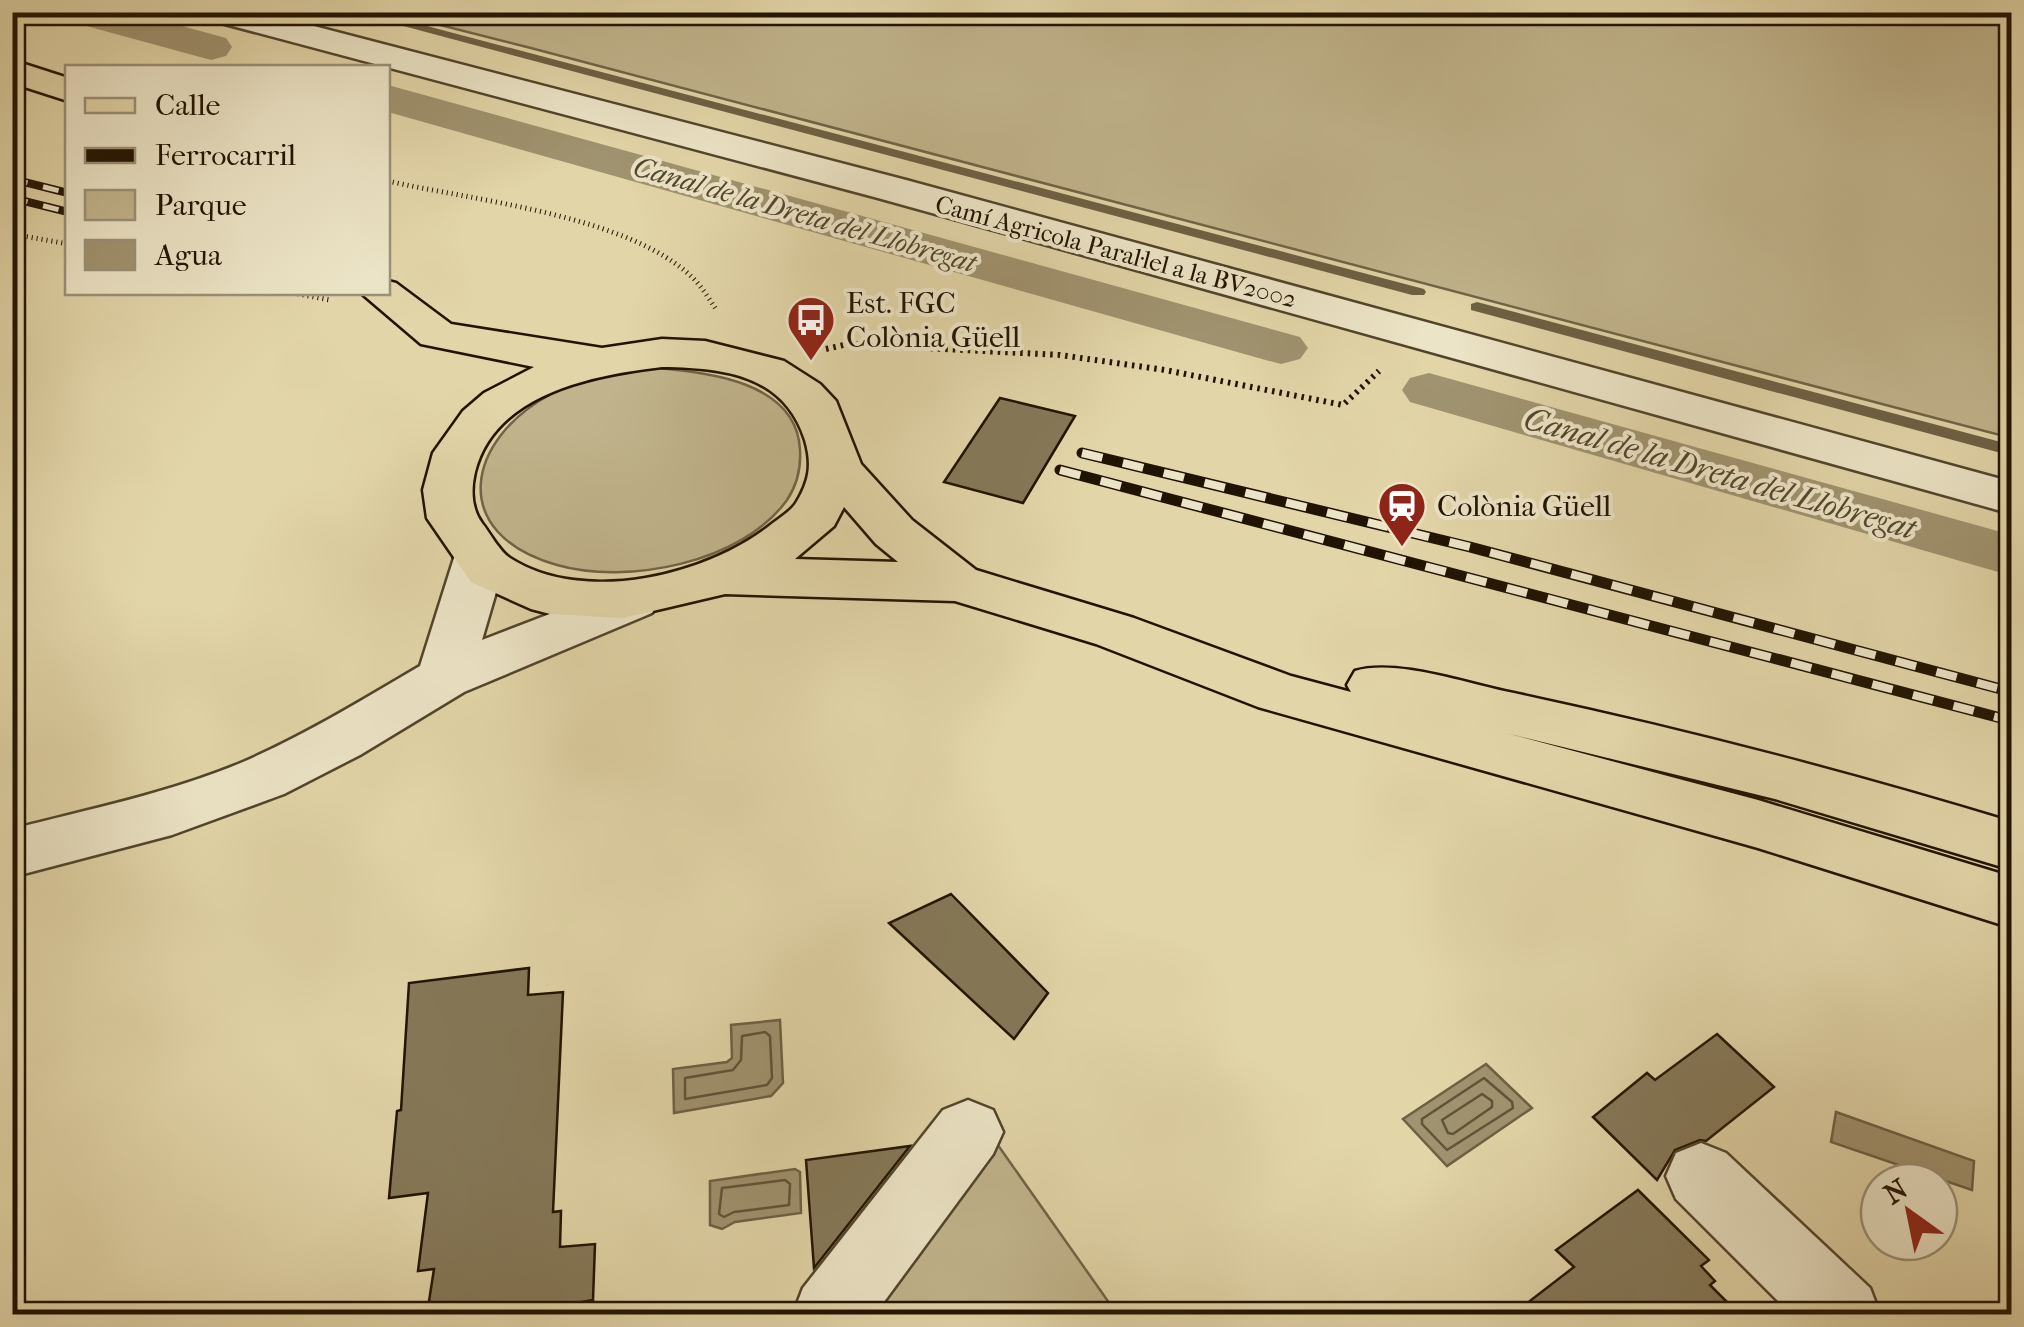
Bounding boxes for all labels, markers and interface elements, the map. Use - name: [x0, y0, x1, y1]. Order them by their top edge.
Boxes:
- legend: [65, 65, 390, 295]
- text: Calle: [155, 88, 220, 123]
- text: Ferrocarril: [155, 138, 296, 173]
- water label: Canal de la Dreta del Llobregat: [630, 150, 981, 280]
- text: Parque: [155, 188, 247, 223]
- street label: Camí Agricola Paral·lel a la BV2002: [932, 189, 1300, 314]
- text: Agua: [154, 238, 223, 273]
- place label: Est. FGC Colònia Güell: [846, 286, 1020, 355]
- bus stop icon: Est. FGC Colònia Güell: [785, 294, 837, 362]
- water label: Canal de la Dreta del Llobregat: [1520, 400, 1922, 548]
- station icon: Colònia Güell: [1376, 480, 1428, 548]
- place label: Colònia Güell: [1437, 489, 1611, 524]
- north arrow: [1859, 1162, 1959, 1262]
- text: N: [1878, 1171, 1914, 1211]

